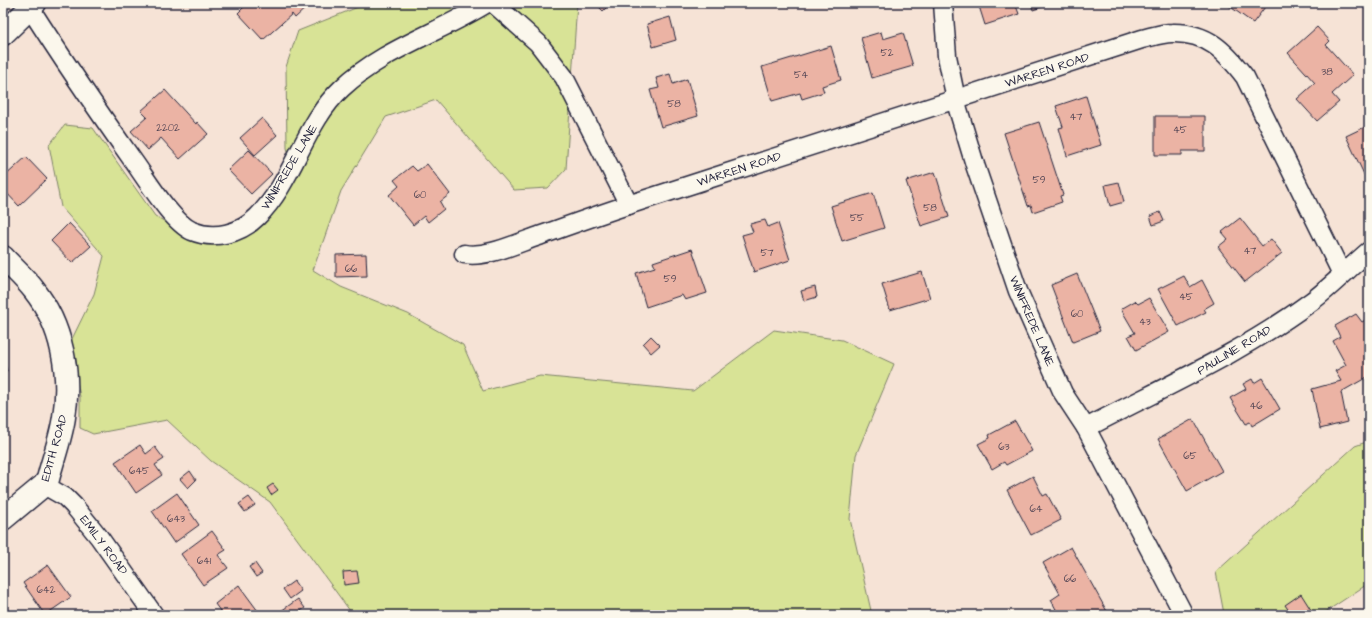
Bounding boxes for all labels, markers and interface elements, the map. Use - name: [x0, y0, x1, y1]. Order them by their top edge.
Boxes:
- house number: 52: [881, 46, 894, 60]
- street label: WARREN ROAD: [1003, 49, 1092, 92]
- house number: 38: [1321, 65, 1333, 79]
- house number: 54: [794, 68, 808, 82]
- house number: 58: [667, 97, 681, 111]
- house number: 47: [1070, 110, 1082, 124]
- house number: 2202: [156, 121, 180, 135]
- street label: WINIFREDE LANE: [257, 121, 322, 213]
- house number: 45: [1173, 123, 1187, 137]
- street label: WARREN ROAD: [695, 148, 784, 191]
- house number: 59: [1033, 173, 1046, 187]
- house number: 60: [414, 188, 426, 202]
- house number: 58: [923, 201, 937, 215]
- house number: 55: [850, 211, 864, 225]
- house number: 47: [1244, 244, 1256, 258]
- house number: 57: [760, 246, 774, 260]
- house number: 66: [345, 262, 358, 276]
- house number: 59: [664, 272, 677, 286]
- street label: WINIFREDE LANE: [1005, 273, 1058, 369]
- house number: 45: [1179, 290, 1193, 304]
- house number: 60: [1071, 307, 1083, 321]
- house number: 43: [1139, 315, 1151, 329]
- street label: PAULINE ROAD: [1194, 321, 1275, 379]
- house number: 46: [1249, 399, 1263, 413]
- street label: EDITH ROAD: [37, 413, 72, 483]
- house number: 63: [998, 440, 1010, 454]
- house number: 65: [1183, 449, 1197, 463]
- house number: 645: [129, 464, 149, 478]
- house number: 64: [1029, 502, 1043, 516]
- street label: EMILY ROAD: [76, 512, 132, 579]
- house number: 643: [167, 512, 185, 526]
- house number: 641: [197, 554, 212, 568]
- house number: 66: [1064, 572, 1077, 586]
- house number: 642: [37, 583, 56, 597]

